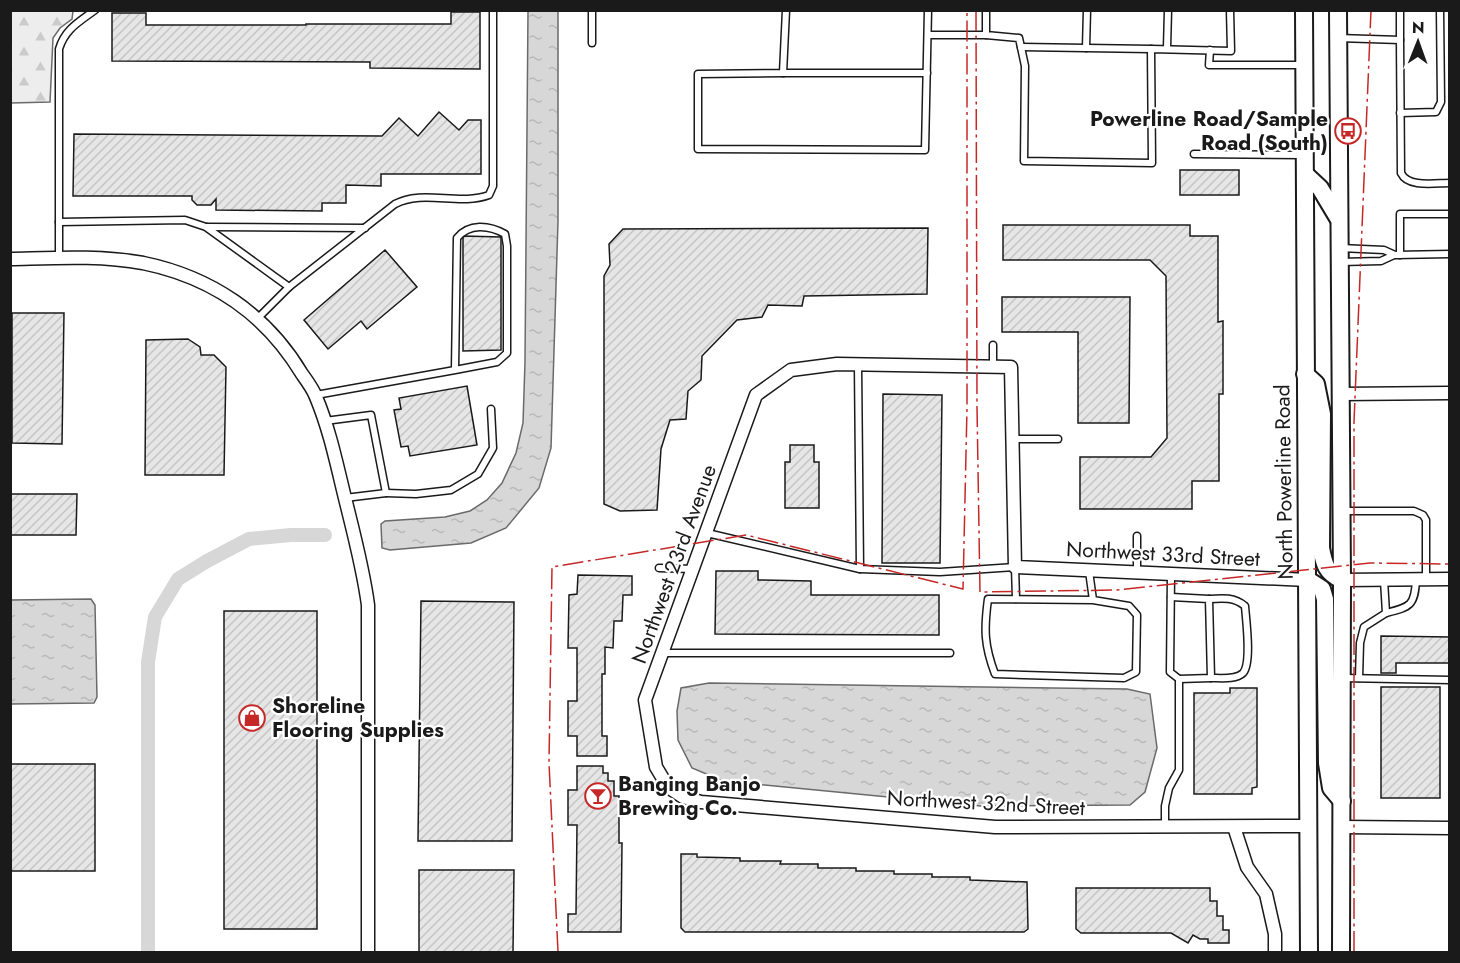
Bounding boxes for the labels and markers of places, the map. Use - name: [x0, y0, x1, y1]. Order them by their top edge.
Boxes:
- place label: Powerline Road/Sample Road (South): [1090, 104, 1328, 158]
- bus stop icon: Powerline Road/Sample Road (South): [1333, 116, 1363, 146]
- place label: Shoreline Flooring Supplies: [272, 691, 444, 745]
- shop icon: Shoreline Flooring Supplies: [237, 703, 267, 733]
- place label: Banging Banjo Brewing Co.: [618, 769, 761, 823]
- bar icon: Banging Banjo Brewing Co.: [583, 781, 613, 811]

